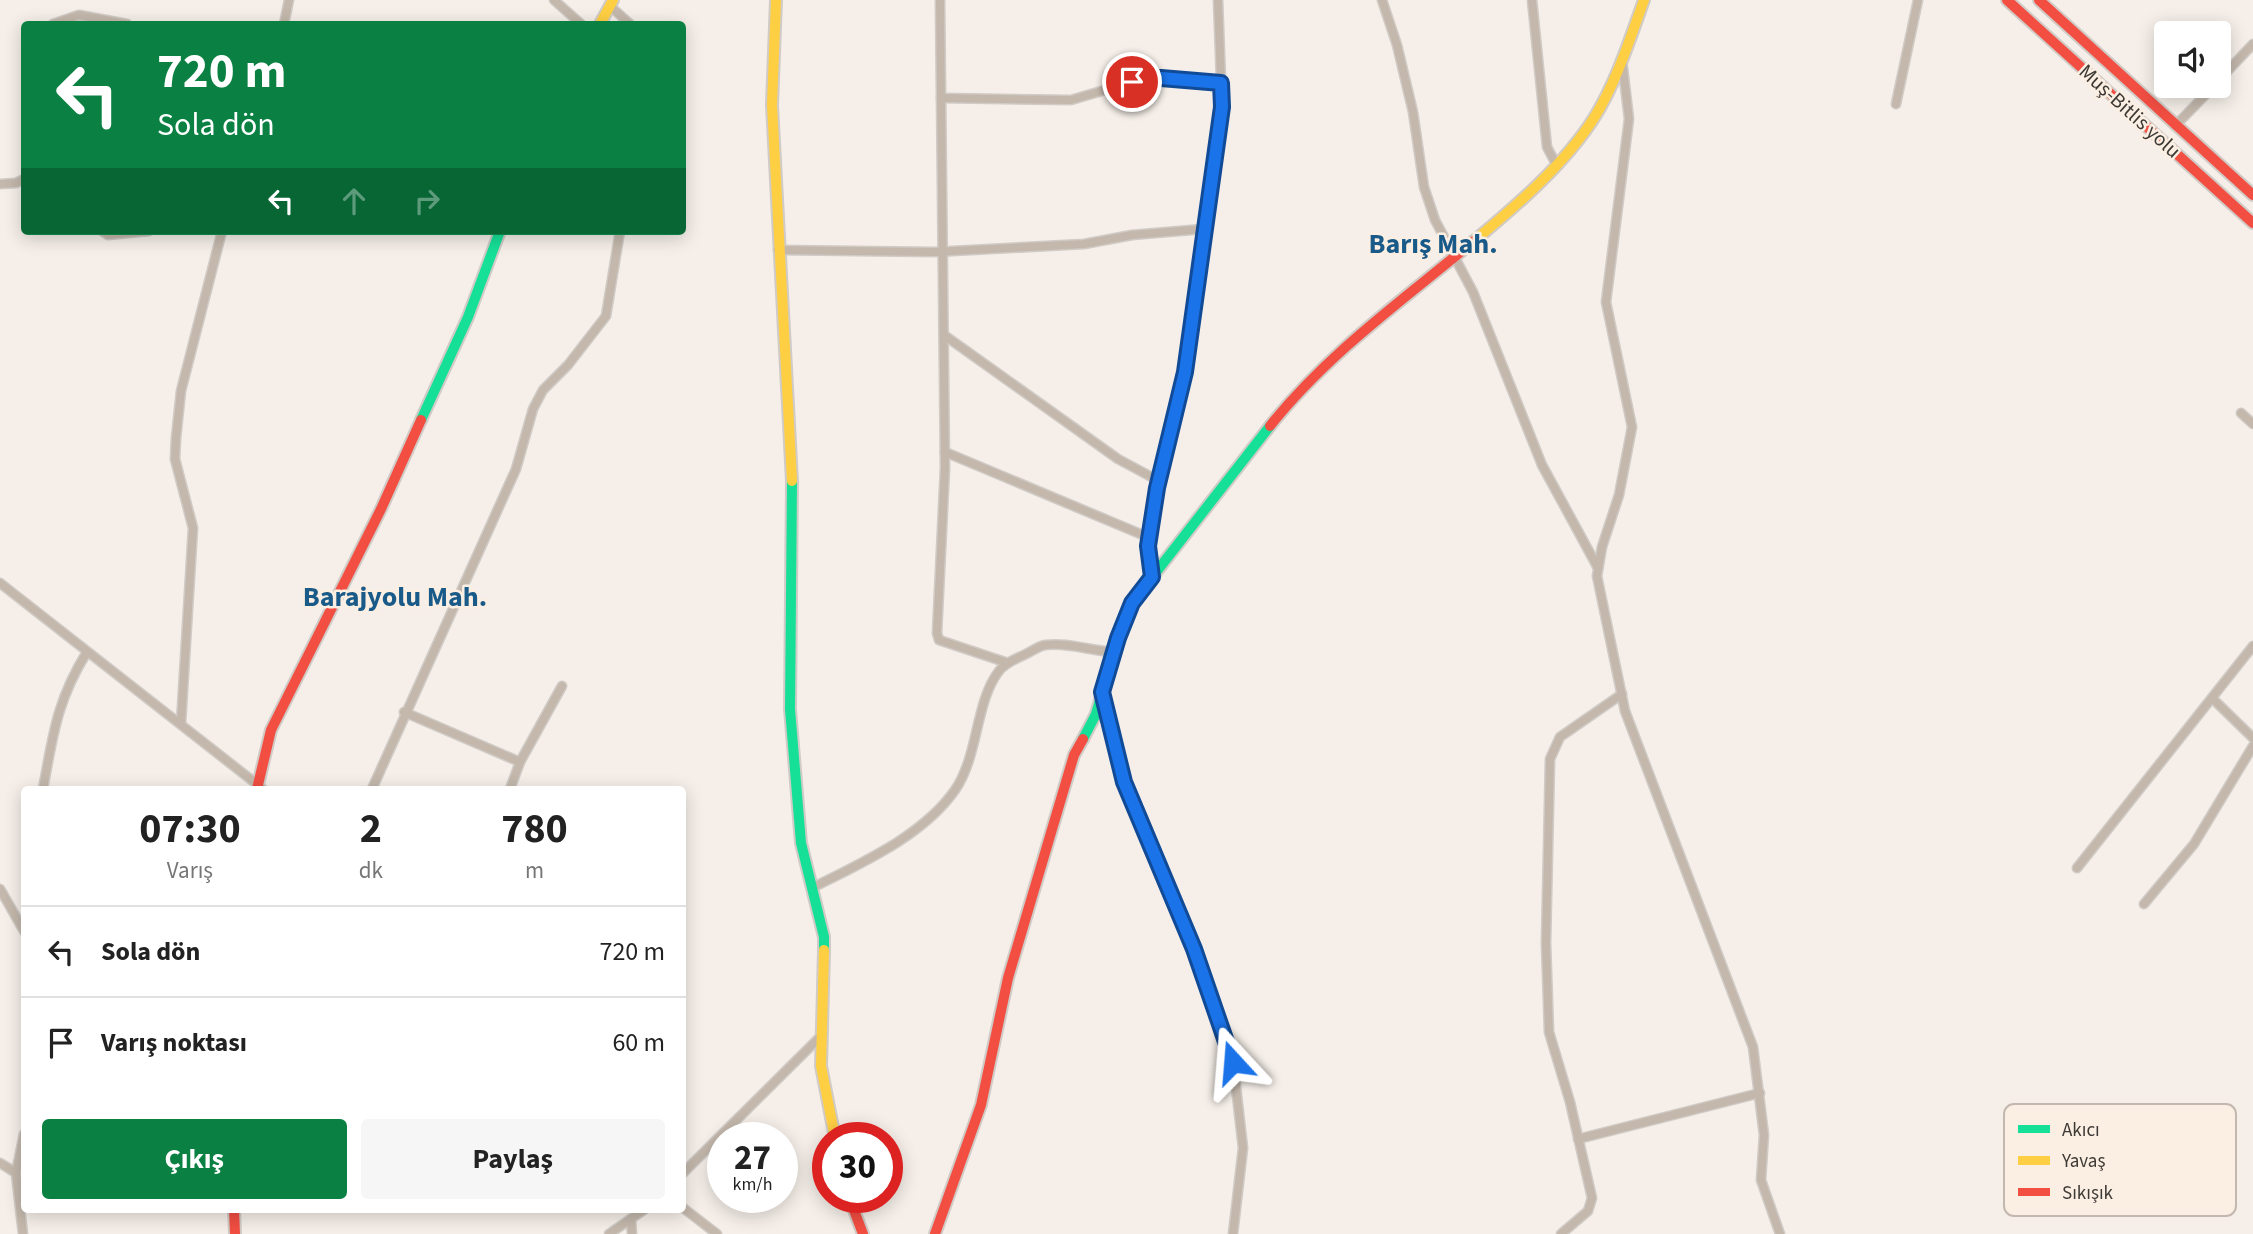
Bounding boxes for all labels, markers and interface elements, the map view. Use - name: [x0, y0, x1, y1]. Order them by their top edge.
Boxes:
- map controls: [2154, 21, 2231, 98]
- button: sound: [2154, 21, 2231, 98]
- text: 720 m: [157, 37, 286, 107]
- icon: left: [42, 49, 133, 140]
- pin: [1102, 52, 1162, 112]
- street label: Muş-Bitlis yolu: [2072, 57, 2188, 165]
- icon: arrive: [1113, 63, 1151, 101]
- text: Sola dön: [157, 102, 275, 148]
- icon: left: [262, 182, 300, 220]
- icon: ahead: [335, 182, 373, 220]
- icon: right: [408, 182, 446, 220]
- district label: Barış Mah.: [1368, 224, 1498, 264]
- district label: Barajyolu Mah.: [303, 577, 487, 617]
- text: 07:30: [139, 799, 241, 859]
- text: 2: [360, 799, 382, 859]
- text: 780: [501, 799, 568, 859]
- text: Varış: [167, 854, 213, 887]
- text: dk: [359, 854, 383, 887]
- text: m: [525, 854, 544, 887]
- icon: left: [42, 933, 80, 971]
- text: Sola dön: [101, 933, 200, 970]
- text: 720 m: [599, 933, 665, 970]
- icon: arrive: [42, 1024, 80, 1062]
- text: Varış noktası: [101, 1024, 247, 1061]
- text: 60 m: [612, 1024, 665, 1061]
- position arrow: [1196, 1025, 1270, 1099]
- legend: [2004, 1104, 2236, 1216]
- text: Akıcı: [2062, 1117, 2100, 1144]
- button: Çıkış: [42, 1119, 347, 1199]
- button: Paylaş: [361, 1119, 665, 1199]
- speed limit sign: 30: [812, 1122, 903, 1213]
- text: 27: [734, 1133, 771, 1183]
- text: Yavaş: [2061, 1148, 2105, 1175]
- text: km/h: [733, 1172, 772, 1197]
- text: Sıkışık: [2062, 1180, 2114, 1207]

